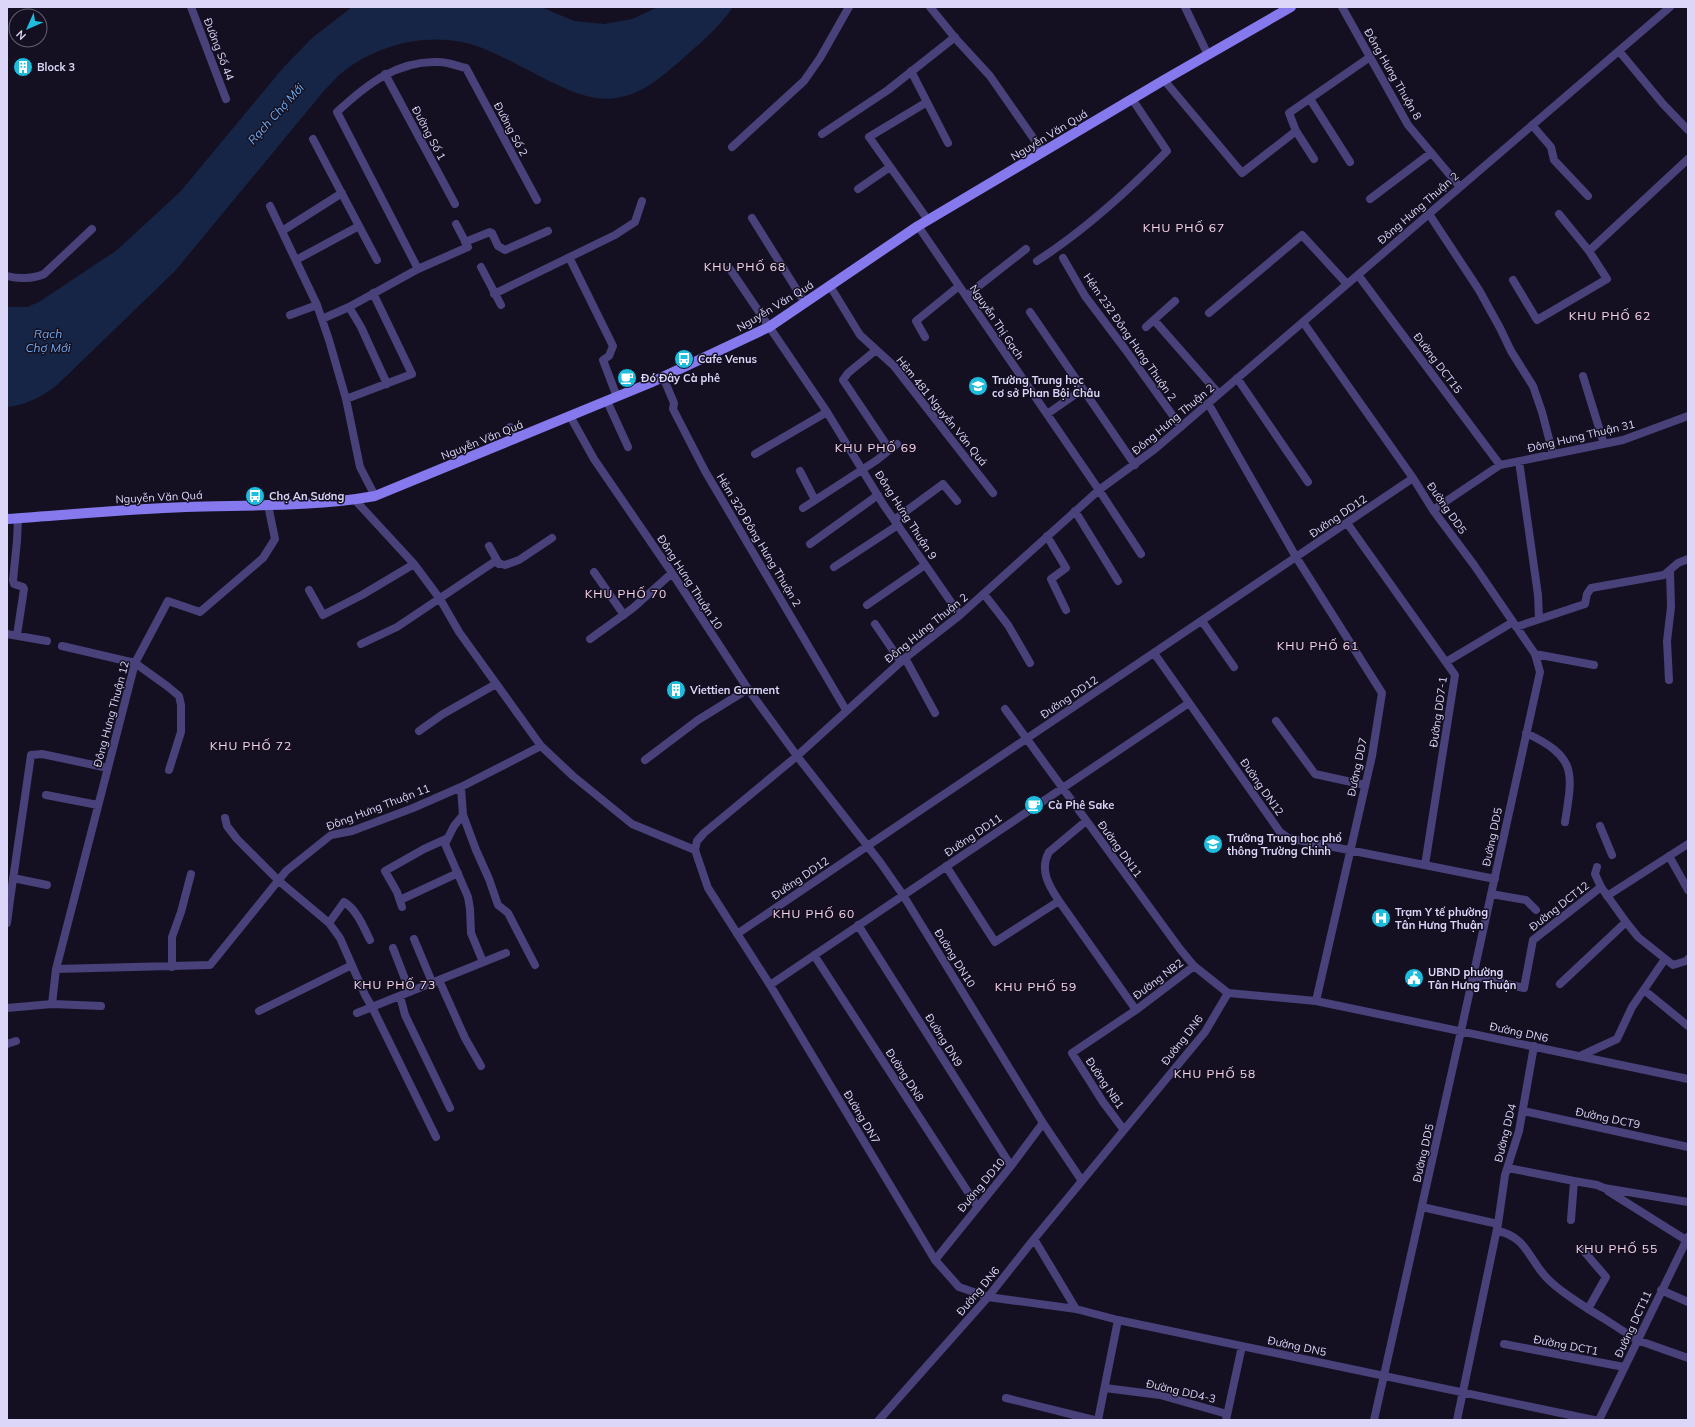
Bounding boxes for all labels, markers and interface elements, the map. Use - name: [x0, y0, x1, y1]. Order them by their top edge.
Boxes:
- north arrow: [8, 8, 48, 48]
- street label: Đường Số 44: [201, 16, 238, 83]
- street label: Đông Hưng Thuận 8: [1361, 26, 1425, 123]
- text: N: [13, 27, 29, 43]
- building icon: Block 3: [12, 56, 34, 78]
- place label: Block 3: [37, 60, 76, 74]
- water label: Rạch Chợ Mới: [244, 80, 307, 147]
- street label: Đường Số 2: [491, 99, 531, 159]
- street label: Đường Số 1: [409, 103, 449, 163]
- street label: Nguyễn Văn Quá: [1008, 107, 1090, 163]
- street label: Đông Hưng Thuận 2: [1374, 169, 1462, 247]
- district label: KHU PHỐ 67: [1143, 220, 1225, 235]
- district label: KHU PHỐ 68: [704, 259, 786, 274]
- street label: Hẻm 232 Đông Hưng Thuận 2: [1080, 270, 1180, 404]
- street label: Nguyễn Văn Quá: [734, 278, 816, 334]
- street label: Nguyễn Thị Gạch: [967, 282, 1027, 362]
- district label: KHU PHỐ 62: [1569, 308, 1651, 323]
- water label: Rạch Chợ Mới: [25, 326, 71, 355]
- street label: Đường DCT15: [1411, 330, 1466, 396]
- bus stop icon: Cafe Venus: [673, 348, 695, 370]
- place label: Cafe Venus: [698, 352, 758, 366]
- street label: Hẻm 481 Nguyễn Văn Quá: [893, 353, 991, 469]
- cafe icon: Đó Đây Cà phê: [616, 367, 638, 389]
- place label: Đó Đây Cà phê: [640, 371, 720, 385]
- place label: Trường Trung học cơ sở Phan Bội Châu: [992, 373, 1100, 400]
- school or university icon: Trường Trung học cơ sở Phan Bội Châu: [967, 375, 989, 397]
- street label: Đông Hưng Thuận 2: [1129, 380, 1217, 458]
- street label: Nguyễn Văn Quá: [439, 417, 525, 463]
- street label: Đông Hưng Thuận 31: [1526, 417, 1636, 455]
- district label: KHU PHỐ 69: [835, 440, 917, 455]
- street label: Đông Hưng Thuận 9: [872, 468, 940, 562]
- street label: Hẻm 320 Đông Hưng Thuận 2: [714, 471, 805, 609]
- street label: Đường DD5: [1424, 479, 1470, 537]
- bus stop icon: Chợ An Sương: [244, 485, 266, 507]
- street label: Nguyễn Văn Quá: [115, 488, 203, 506]
- place label: Chợ An Sương: [269, 489, 344, 503]
- street label: Đường DD12: [1307, 491, 1370, 540]
- street label: Đông Hưng Thuận 10: [654, 532, 726, 632]
- district label: KHU PHỐ 70: [585, 586, 667, 601]
- street label: Đông Hưng Thuận 2: [882, 590, 971, 666]
- district label: KHU PHỐ 61: [1277, 638, 1359, 653]
- street label: Đông Hưng Thuận 12: [90, 659, 132, 769]
- street label: Đường DD12: [1038, 672, 1101, 721]
- street label: Đường DD7-1: [1426, 676, 1450, 748]
- building icon: Viettien Garment: [665, 679, 687, 701]
- place label: Viettien Garment: [689, 683, 779, 697]
- street label: Đường DD7: [1344, 736, 1370, 798]
- district label: KHU PHỐ 72: [210, 738, 292, 753]
- street label: Đường DN12: [1237, 756, 1287, 819]
- street label: Đông Hưng Thuận 11: [324, 781, 432, 833]
- cafe icon: Cà Phê Sake: [1023, 794, 1045, 816]
- place label: Cà Phê Sake: [1048, 798, 1114, 812]
- street label: Đường DD5: [1479, 806, 1505, 868]
- street label: Đường DD11: [942, 811, 1004, 859]
- street label: Đường DN11: [1095, 818, 1145, 880]
- place label: Trường Trung học phổ thông Trường Chinh: [1227, 831, 1342, 858]
- school or university icon: Trường Trung học phổ thông Trường Chinh: [1202, 833, 1224, 855]
- street label: Đường DD12: [769, 853, 832, 902]
- street label: Đường DCT12: [1526, 878, 1592, 934]
- place label: Trạm Y tế phường Tân Hưng Thuận: [1395, 905, 1488, 932]
- district label: KHU PHỐ 60: [773, 906, 855, 921]
- hospital icon: Trạm Y tế phường Tân Hưng Thuận: [1370, 907, 1392, 929]
- street label: Đường DN10: [931, 926, 979, 990]
- street label: Đường NB2: [1130, 955, 1186, 1002]
- place label: UBND phường Tân Hưng Thuận: [1428, 965, 1516, 992]
- public building icon: UBND phường Tân Hưng Thuận: [1403, 967, 1425, 989]
- district label: KHU PHỐ 73: [354, 977, 436, 992]
- district label: KHU PHỐ 59: [995, 979, 1077, 994]
- street label: Đường DN9: [922, 1011, 966, 1069]
- street label: Đường DN6: [1158, 1012, 1206, 1068]
- street label: Đường DN6: [1488, 1019, 1550, 1045]
- street label: Đường DN8: [883, 1046, 927, 1104]
- street label: Đường NB1: [1083, 1055, 1127, 1111]
- district label: KHU PHỐ 58: [1174, 1066, 1256, 1081]
- street label: Đường DN7: [841, 1088, 883, 1146]
- street label: Đường DD4: [1491, 1102, 1519, 1164]
- street label: Đường DCT9: [1574, 1104, 1642, 1132]
- street label: Đường DD5: [1409, 1122, 1437, 1184]
- street label: Đường DD10: [954, 1155, 1008, 1215]
- district label: KHU PHỐ 55: [1576, 1241, 1658, 1256]
- street label: Đường DN6: [953, 1263, 1003, 1318]
- street label: Đường DCT11: [1611, 1288, 1655, 1360]
- street label: Đường DCT1: [1532, 1332, 1600, 1358]
- street label: Đường DN5: [1266, 1333, 1328, 1359]
- street label: Đường DD4-3: [1145, 1376, 1217, 1406]

